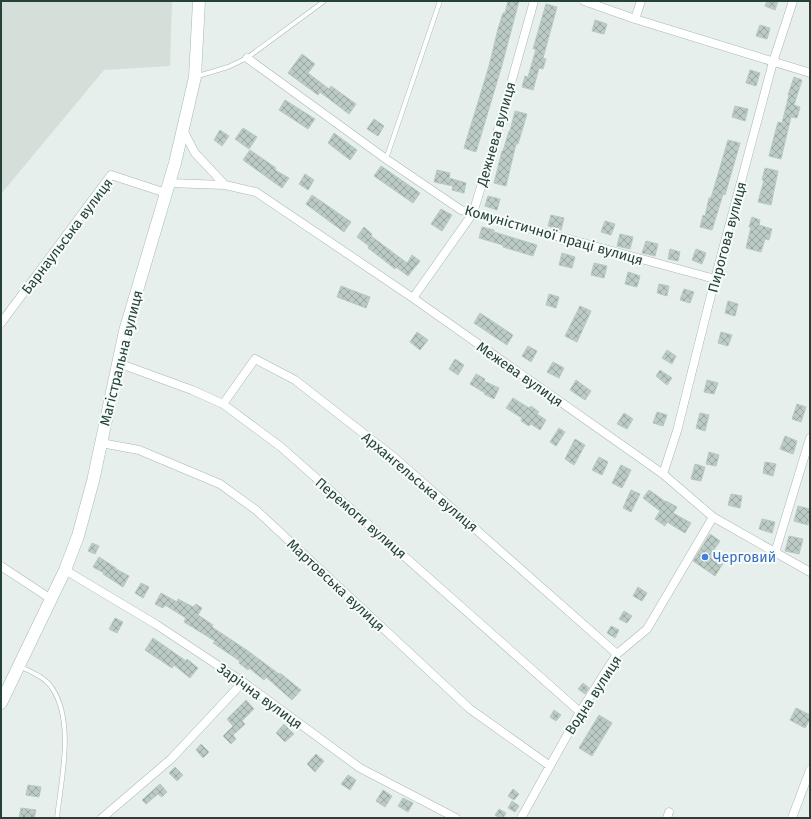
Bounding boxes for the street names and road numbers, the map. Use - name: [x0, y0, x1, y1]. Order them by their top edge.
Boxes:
- street label: Дежнева вулиця: [473, 80, 520, 189]
- street label: Барнаульська вулиця: [18, 175, 117, 298]
- street label: Пирогова вулиця: [705, 180, 750, 294]
- street label: Комуністичної праці вулиця: [463, 202, 645, 269]
- street label: Магістральна вулиця: [96, 289, 147, 428]
- street label: Межева вулиця: [473, 338, 566, 411]
- street label: Архангельська вулиця: [358, 429, 481, 536]
- street label: Перемоги вулиця: [312, 474, 410, 563]
- street label: Мартовська вулиця: [283, 536, 388, 635]
- street label: Водна вулиця: [562, 653, 625, 738]
- street label: Зарічна вулиця: [214, 660, 306, 733]

